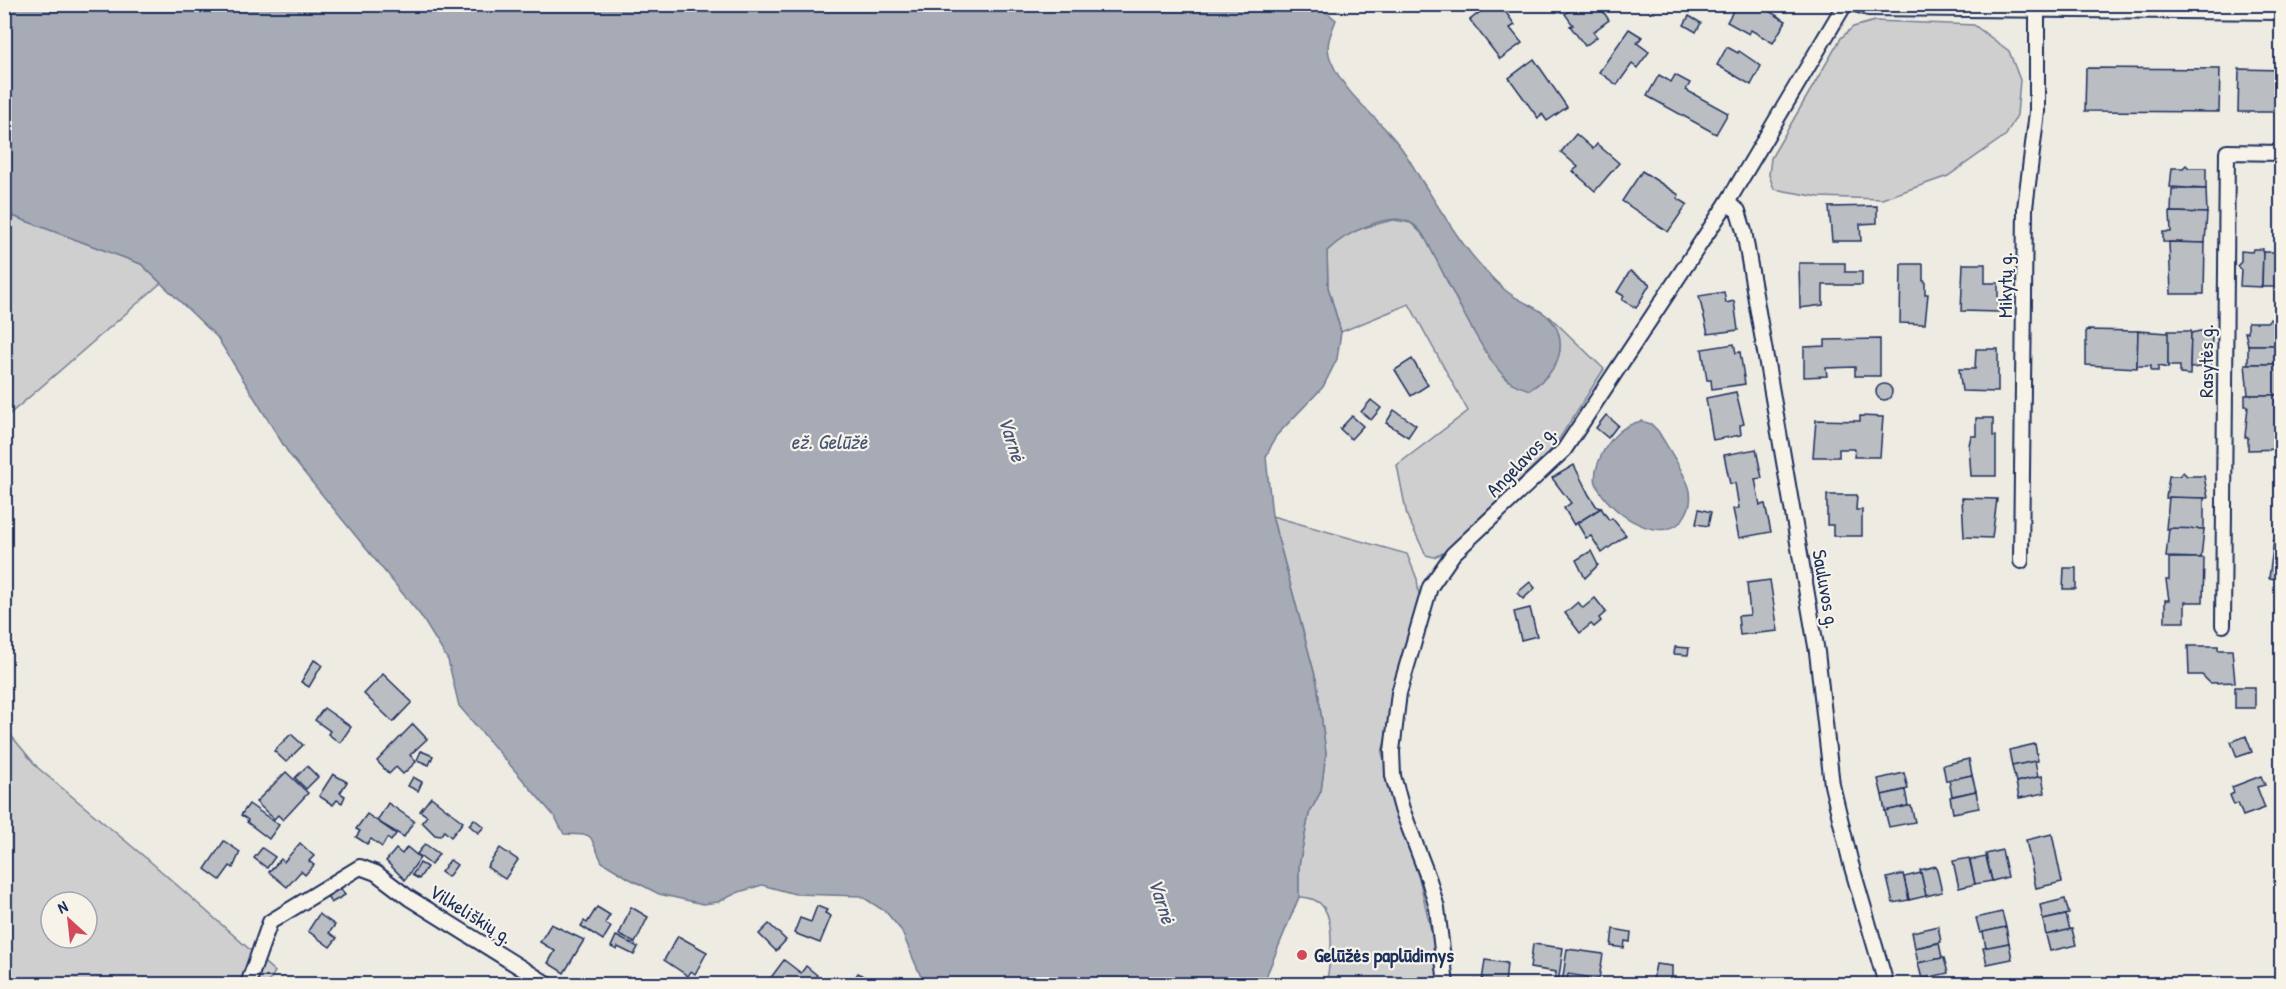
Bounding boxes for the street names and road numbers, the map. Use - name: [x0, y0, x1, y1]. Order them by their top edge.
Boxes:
- street label: Mikytų g.: [1991, 252, 2018, 318]
- street label: Rasytės g.: [2192, 324, 2219, 398]
- street label: Angelavos g.: [1480, 419, 1562, 503]
- street label: Sauluvos g.: [1806, 547, 1847, 631]
- street label: Vilkeliškių g.: [425, 877, 518, 950]

